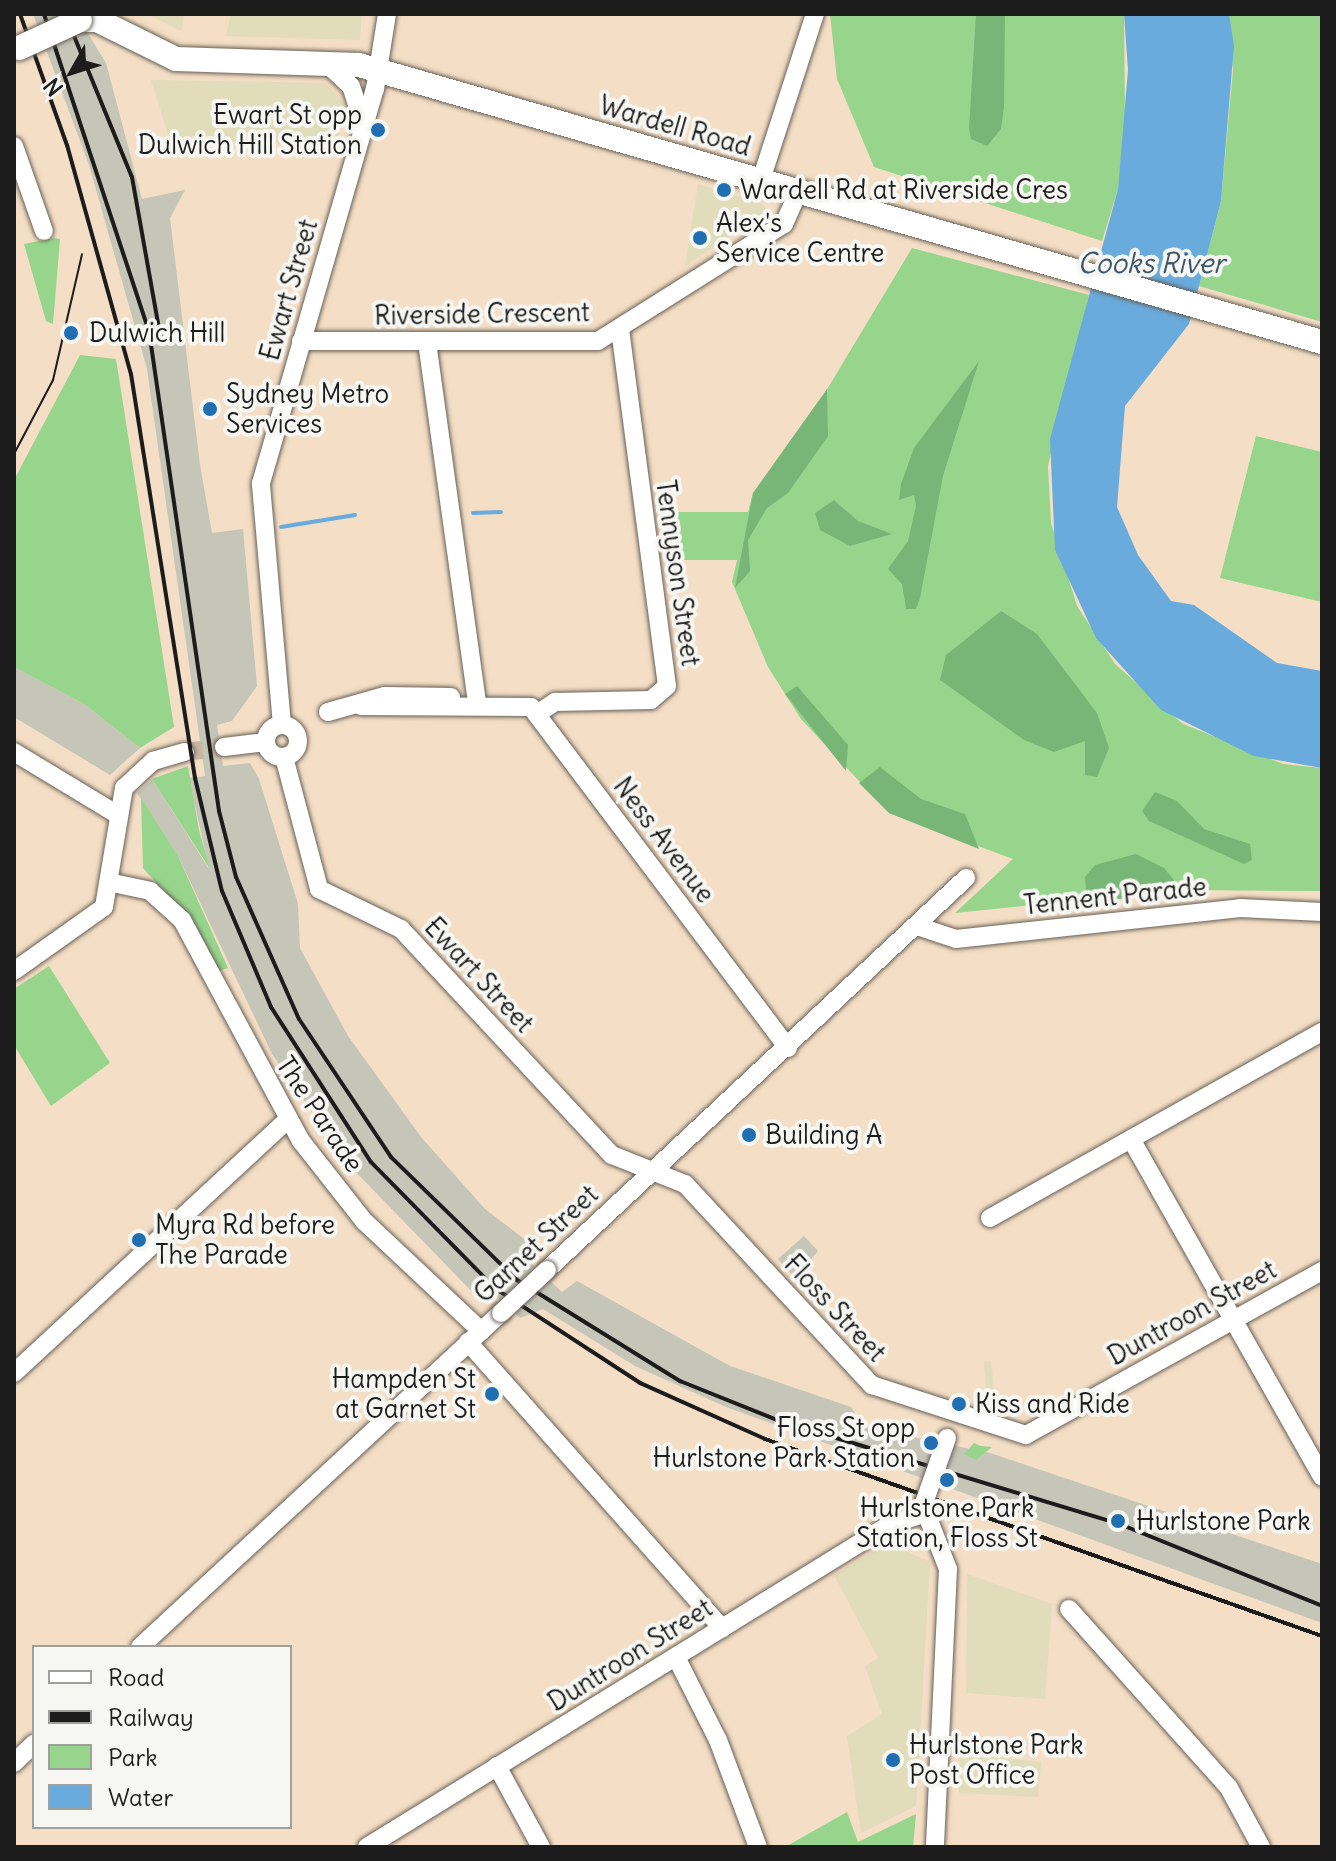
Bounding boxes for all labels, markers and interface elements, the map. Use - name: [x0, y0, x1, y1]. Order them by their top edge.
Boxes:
- north arrow: [32, 32, 112, 112]
- text: N: [38, 72, 69, 102]
- street label: Wardell Road: [596, 90, 754, 162]
- place label: Ewart St opp Dulwich Hill Station: [138, 99, 362, 160]
- marker: Ewart St opp Dulwich Hill Station: [369, 121, 387, 139]
- place label: Wardell Rd at Riverside Cres: [740, 174, 1068, 206]
- marker: Wardell Rd at Riverside Cres: [715, 181, 733, 199]
- place label: Alex's Service Centre: [716, 207, 884, 268]
- street label: Ewart Street: [254, 216, 324, 364]
- marker: Alex's Service Centre: [691, 229, 709, 247]
- water label: Cooks River: [1077, 246, 1225, 280]
- street label: Riverside Crescent: [374, 297, 590, 331]
- place label: Dulwich Hill: [89, 317, 225, 349]
- marker: Dulwich Hill: [60, 322, 82, 344]
- place label: Sydney Metro Services: [226, 378, 389, 440]
- marker: Sydney Metro Services: [201, 400, 219, 418]
- street label: Tennyson Street: [649, 478, 707, 668]
- street label: Ness Avenue: [607, 771, 721, 909]
- street label: Tennent Parade: [1022, 871, 1208, 921]
- street label: Ewart Street: [418, 911, 540, 1039]
- street label: The Parade: [270, 1050, 370, 1178]
- place label: Building A: [765, 1119, 882, 1151]
- marker: Building A: [740, 1126, 758, 1144]
- street label: Garnet Street: [468, 1179, 604, 1309]
- place label: Myra Rd before The Parade: [155, 1209, 335, 1270]
- marker: Myra Rd before The Parade: [130, 1231, 148, 1249]
- street label: Floss Street: [778, 1248, 892, 1368]
- street label: Duntroon Street: [1102, 1254, 1282, 1372]
- place label: Hampden St at Garnet St: [332, 1363, 476, 1424]
- marker: Hampden St at Garnet St: [483, 1385, 501, 1403]
- place label: Kiss and Ride: [975, 1388, 1130, 1420]
- marker: Kiss and Ride: [950, 1395, 968, 1413]
- place label: Floss St opp Hurlstone Park Station: [652, 1412, 915, 1474]
- marker: Floss St opp Hurlstone Park Station: [922, 1434, 940, 1452]
- marker: Hurlstone Park Station, Floss St: [938, 1471, 956, 1489]
- place label: Hurlstone Park Station, Floss St: [856, 1492, 1038, 1554]
- place label: Hurlstone Park: [1136, 1505, 1310, 1537]
- marker: Hurlstone Park: [1107, 1510, 1129, 1532]
- street label: Duntroon Street: [542, 1592, 718, 1718]
- legend: [32, 1645, 292, 1829]
- text: Road: [108, 1662, 164, 1692]
- text: Railway: [108, 1702, 194, 1732]
- place label: Hurlstone Park Post Office: [909, 1729, 1083, 1790]
- text: Park: [108, 1742, 158, 1772]
- marker: Hurlstone Park Post Office: [884, 1751, 902, 1769]
- text: Water: [108, 1782, 173, 1812]

